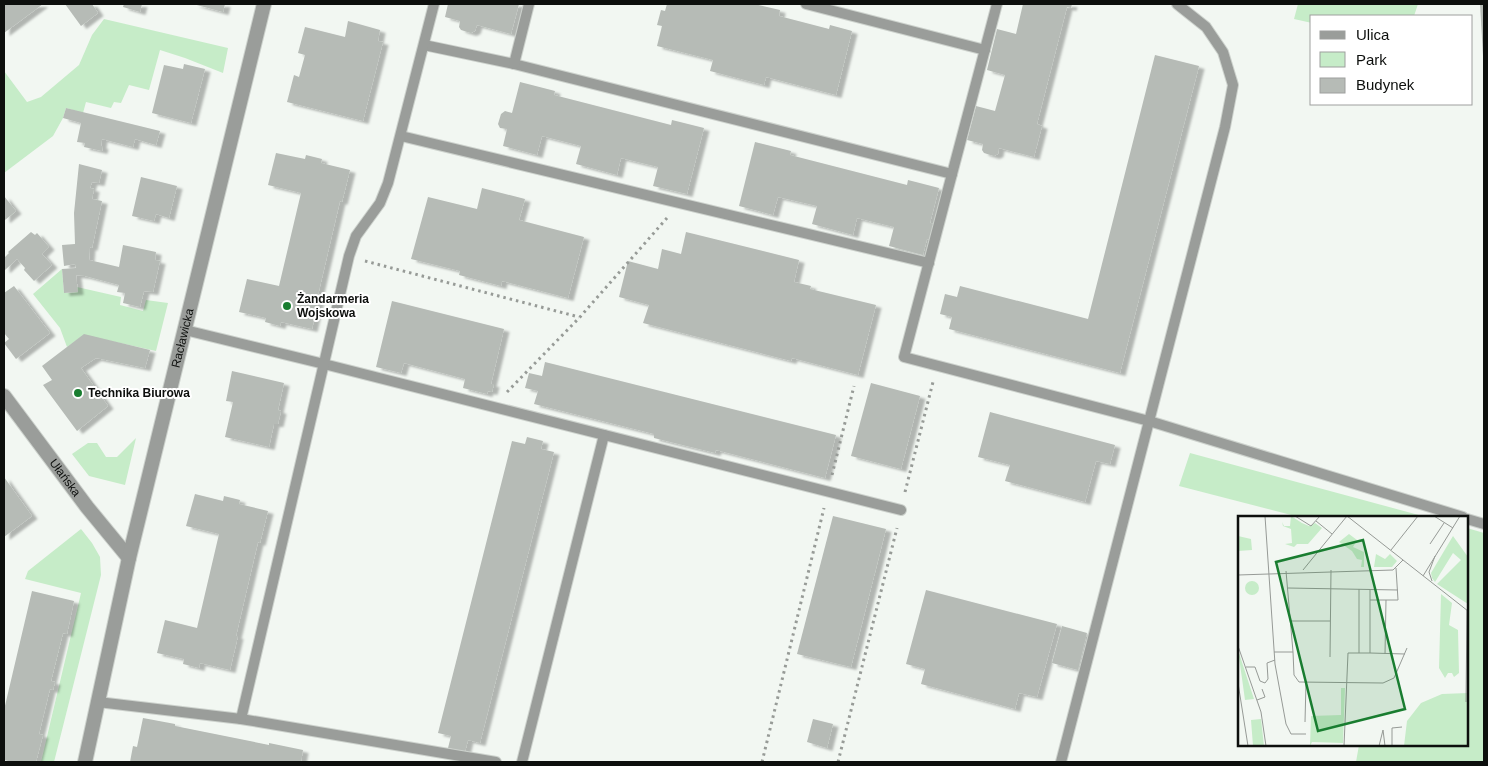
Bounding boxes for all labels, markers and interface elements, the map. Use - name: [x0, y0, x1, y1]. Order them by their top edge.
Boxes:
- legend: [1310, 15, 1473, 105]
- text: Ulica: [1356, 26, 1390, 43]
- text: Park: [1356, 51, 1387, 68]
- text: Budynek: [1356, 76, 1415, 93]
- place label: Żandarmeria Wojskowa: [297, 291, 369, 320]
- marker: Żandarmeria Wojskowa: [281, 300, 293, 312]
- street label: Racławicka: [169, 307, 197, 369]
- place label: Technika Biurowa: [88, 386, 190, 400]
- marker: Technika Biurowa: [72, 387, 84, 399]
- street label: Ułańska: [46, 456, 84, 500]
- inset map: [1238, 516, 1468, 746]

